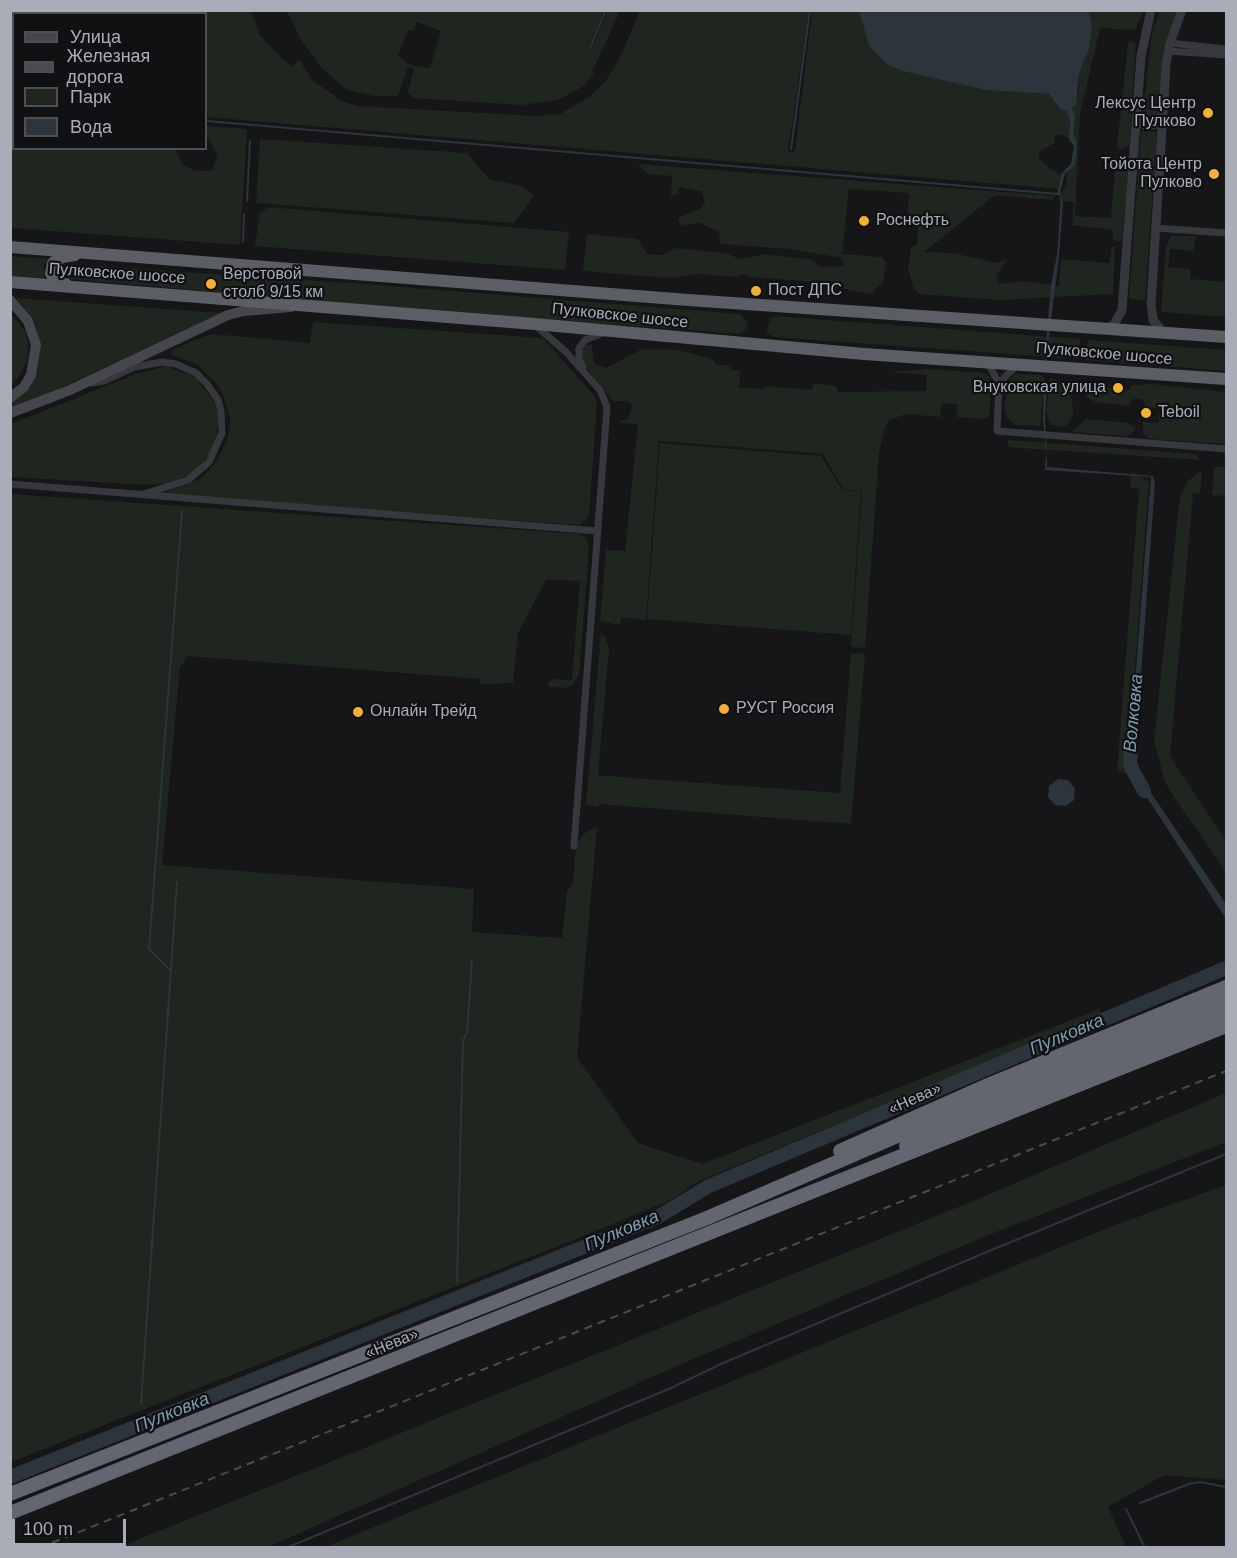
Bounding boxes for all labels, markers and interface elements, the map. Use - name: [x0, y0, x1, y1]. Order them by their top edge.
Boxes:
- legend: [12, 12, 207, 150]
- text: Улица: [70, 27, 121, 47]
- text: Железная дорога: [66, 46, 150, 87]
- text: Парк: [70, 87, 111, 107]
- place label: Лексус Центр Пулково: [1095, 94, 1196, 132]
- marker: Лексус Центр Пулково: [1201, 106, 1215, 120]
- text: Вода: [70, 117, 112, 137]
- place label: Тойота Центр Пулково: [1101, 155, 1202, 193]
- marker: Тойота Центр Пулково: [1207, 167, 1221, 181]
- place label: Роснефть: [876, 211, 949, 231]
- marker: Роснефть: [857, 214, 871, 228]
- street label: Пулковское шоссе: [48, 260, 186, 288]
- place label: Верстовой столб 9/15 км: [223, 265, 323, 303]
- marker: Верстовой столб 9/15 км: [204, 277, 218, 291]
- place label: Пост ДПС: [768, 281, 842, 301]
- marker: Пост ДПС: [749, 284, 763, 298]
- street label: Пулковское шоссе: [551, 299, 689, 333]
- street label: Пулковское шоссе: [1035, 338, 1173, 370]
- place label: Внуковская улица: [973, 378, 1106, 398]
- marker: Внуковская улица: [1111, 381, 1125, 395]
- place label: Teboil: [1158, 403, 1200, 423]
- marker: Teboil: [1139, 406, 1153, 420]
- water label: Волковка: [1120, 673, 1148, 753]
- place label: РУСТ Россия: [736, 699, 834, 719]
- place label: Онлайн Трейд: [370, 702, 477, 722]
- marker: РУСТ Россия: [717, 702, 731, 716]
- marker: Онлайн Трейд: [351, 705, 365, 719]
- water label: Пулковка: [1027, 1010, 1107, 1060]
- street label: «Нева»: [886, 1079, 944, 1119]
- water label: Пулковка: [582, 1206, 662, 1256]
- street label: «Нева»: [363, 1325, 421, 1363]
- water label: Пулковка: [132, 1388, 212, 1438]
- scale bar: [15, 1507, 129, 1545]
- text: 100 m: [23, 1519, 73, 1539]

